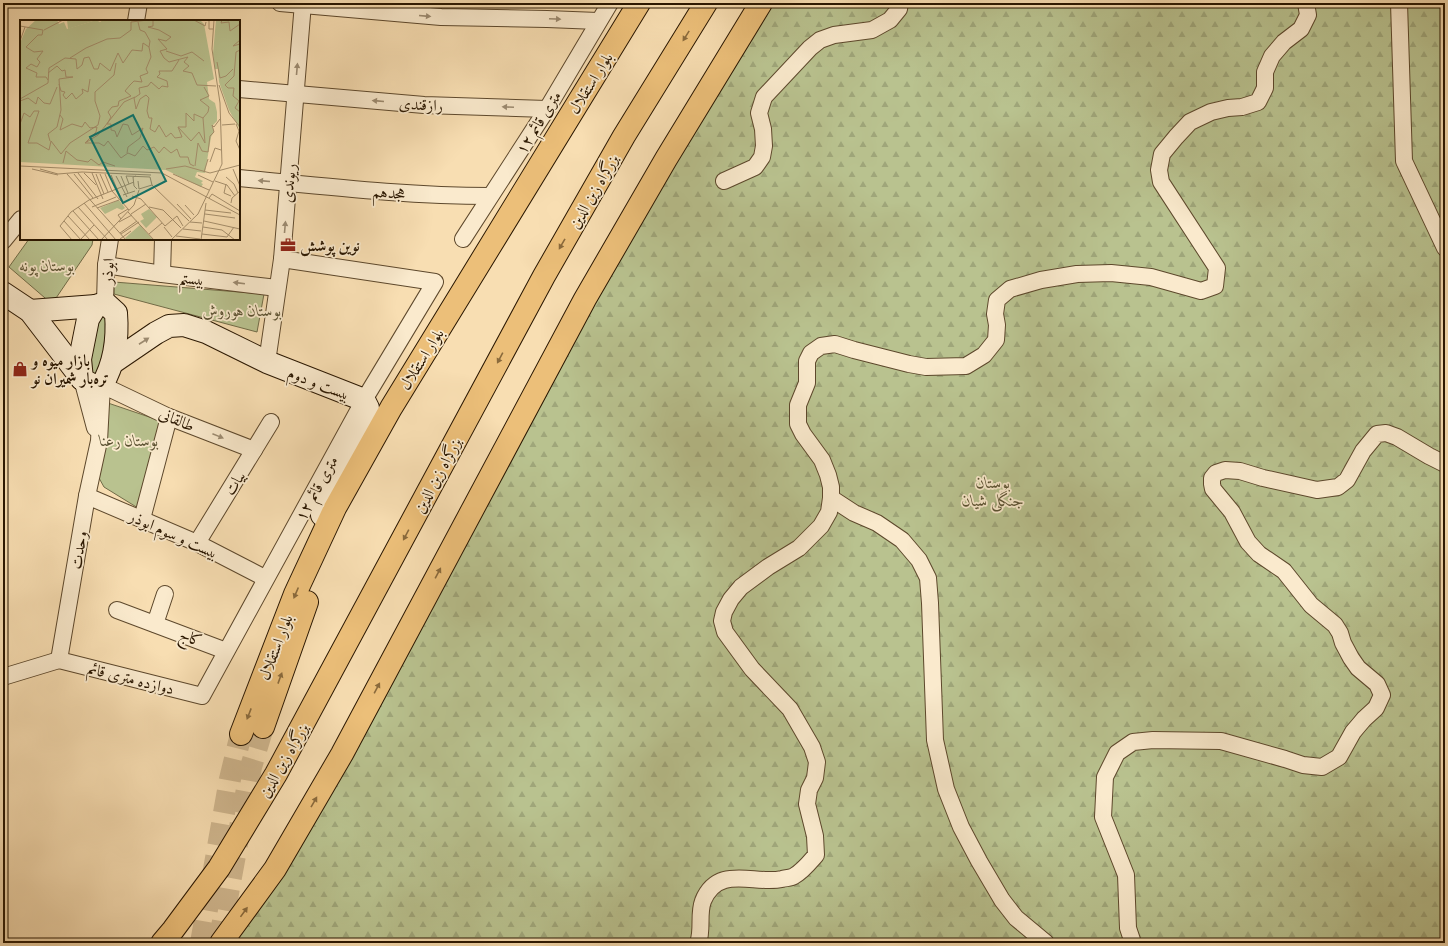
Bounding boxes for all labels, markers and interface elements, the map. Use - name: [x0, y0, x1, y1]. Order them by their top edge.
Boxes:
- one-way arrow: [419, 12, 431, 19]
- one-way arrow: [549, 16, 562, 22]
- inset map: [20, 20, 240, 240]
- one-way arrow: [682, 30, 689, 42]
- street label: بلوار استقلال: [562, 47, 618, 119]
- one-way arrow: [294, 63, 301, 75]
- street label: ۱۲ متری قائم: [509, 86, 570, 160]
- street label: رازقندی: [398, 91, 444, 117]
- one-way arrow: [372, 98, 384, 105]
- one-way arrow: [501, 104, 514, 110]
- street label: بزرگراه زین الدین: [562, 149, 624, 233]
- street label: ریوندی: [274, 162, 302, 204]
- one-way arrow: [258, 177, 270, 184]
- street label: هجدهم: [371, 179, 407, 209]
- one-way arrow: [281, 221, 288, 233]
- place label: نوین پوشش: [300, 233, 360, 258]
- office icon: نوین پوشش: [279, 236, 297, 254]
- one-way arrow: [559, 238, 566, 250]
- park label: بوستان پونه: [19, 253, 75, 277]
- street label: ابوذر: [94, 257, 120, 287]
- street label: بیستم: [177, 265, 206, 296]
- one-way arrow: [233, 280, 245, 287]
- park label: بوستان هوروش: [203, 298, 281, 322]
- street label: بلوار استقلال: [393, 323, 449, 395]
- one-way arrow: [139, 337, 150, 345]
- place label: بازار میوه و تره‌بار شمیران نو: [30, 348, 109, 390]
- one-way arrow: [497, 353, 503, 364]
- shop icon: بازار میوه و تره‌بار شمیران نو: [11, 360, 29, 378]
- street label: بیست و دوم: [283, 360, 354, 409]
- street label: طالقانی: [155, 401, 199, 437]
- park label: بوستان رعنا: [97, 428, 159, 452]
- street label: بزرگراه زین الدین: [407, 433, 467, 517]
- one-way arrow: [213, 434, 225, 440]
- street label: ۱۲ متری قائم: [288, 451, 346, 526]
- street label: بیات: [217, 466, 251, 500]
- park label: بوستان جنگلی شیان: [962, 470, 1024, 512]
- street label: بیست و سوم ابوذر: [123, 503, 222, 567]
- street label: وحدت: [63, 529, 93, 571]
- one-way arrow: [402, 529, 409, 540]
- one-way arrow: [435, 568, 441, 579]
- one-way arrow: [293, 587, 299, 598]
- street label: بلوار استقلال: [251, 611, 299, 683]
- street label: کاج: [175, 622, 206, 655]
- street label: دوازده متری قائم: [84, 656, 177, 703]
- one-way arrow: [278, 671, 284, 683]
- one-way arrow: [374, 682, 380, 694]
- one-way arrow: [245, 708, 251, 720]
- street label: بزرگراه زین الدین: [252, 718, 314, 802]
- one-way arrow: [311, 796, 318, 808]
- one-way arrow: [240, 906, 249, 917]

